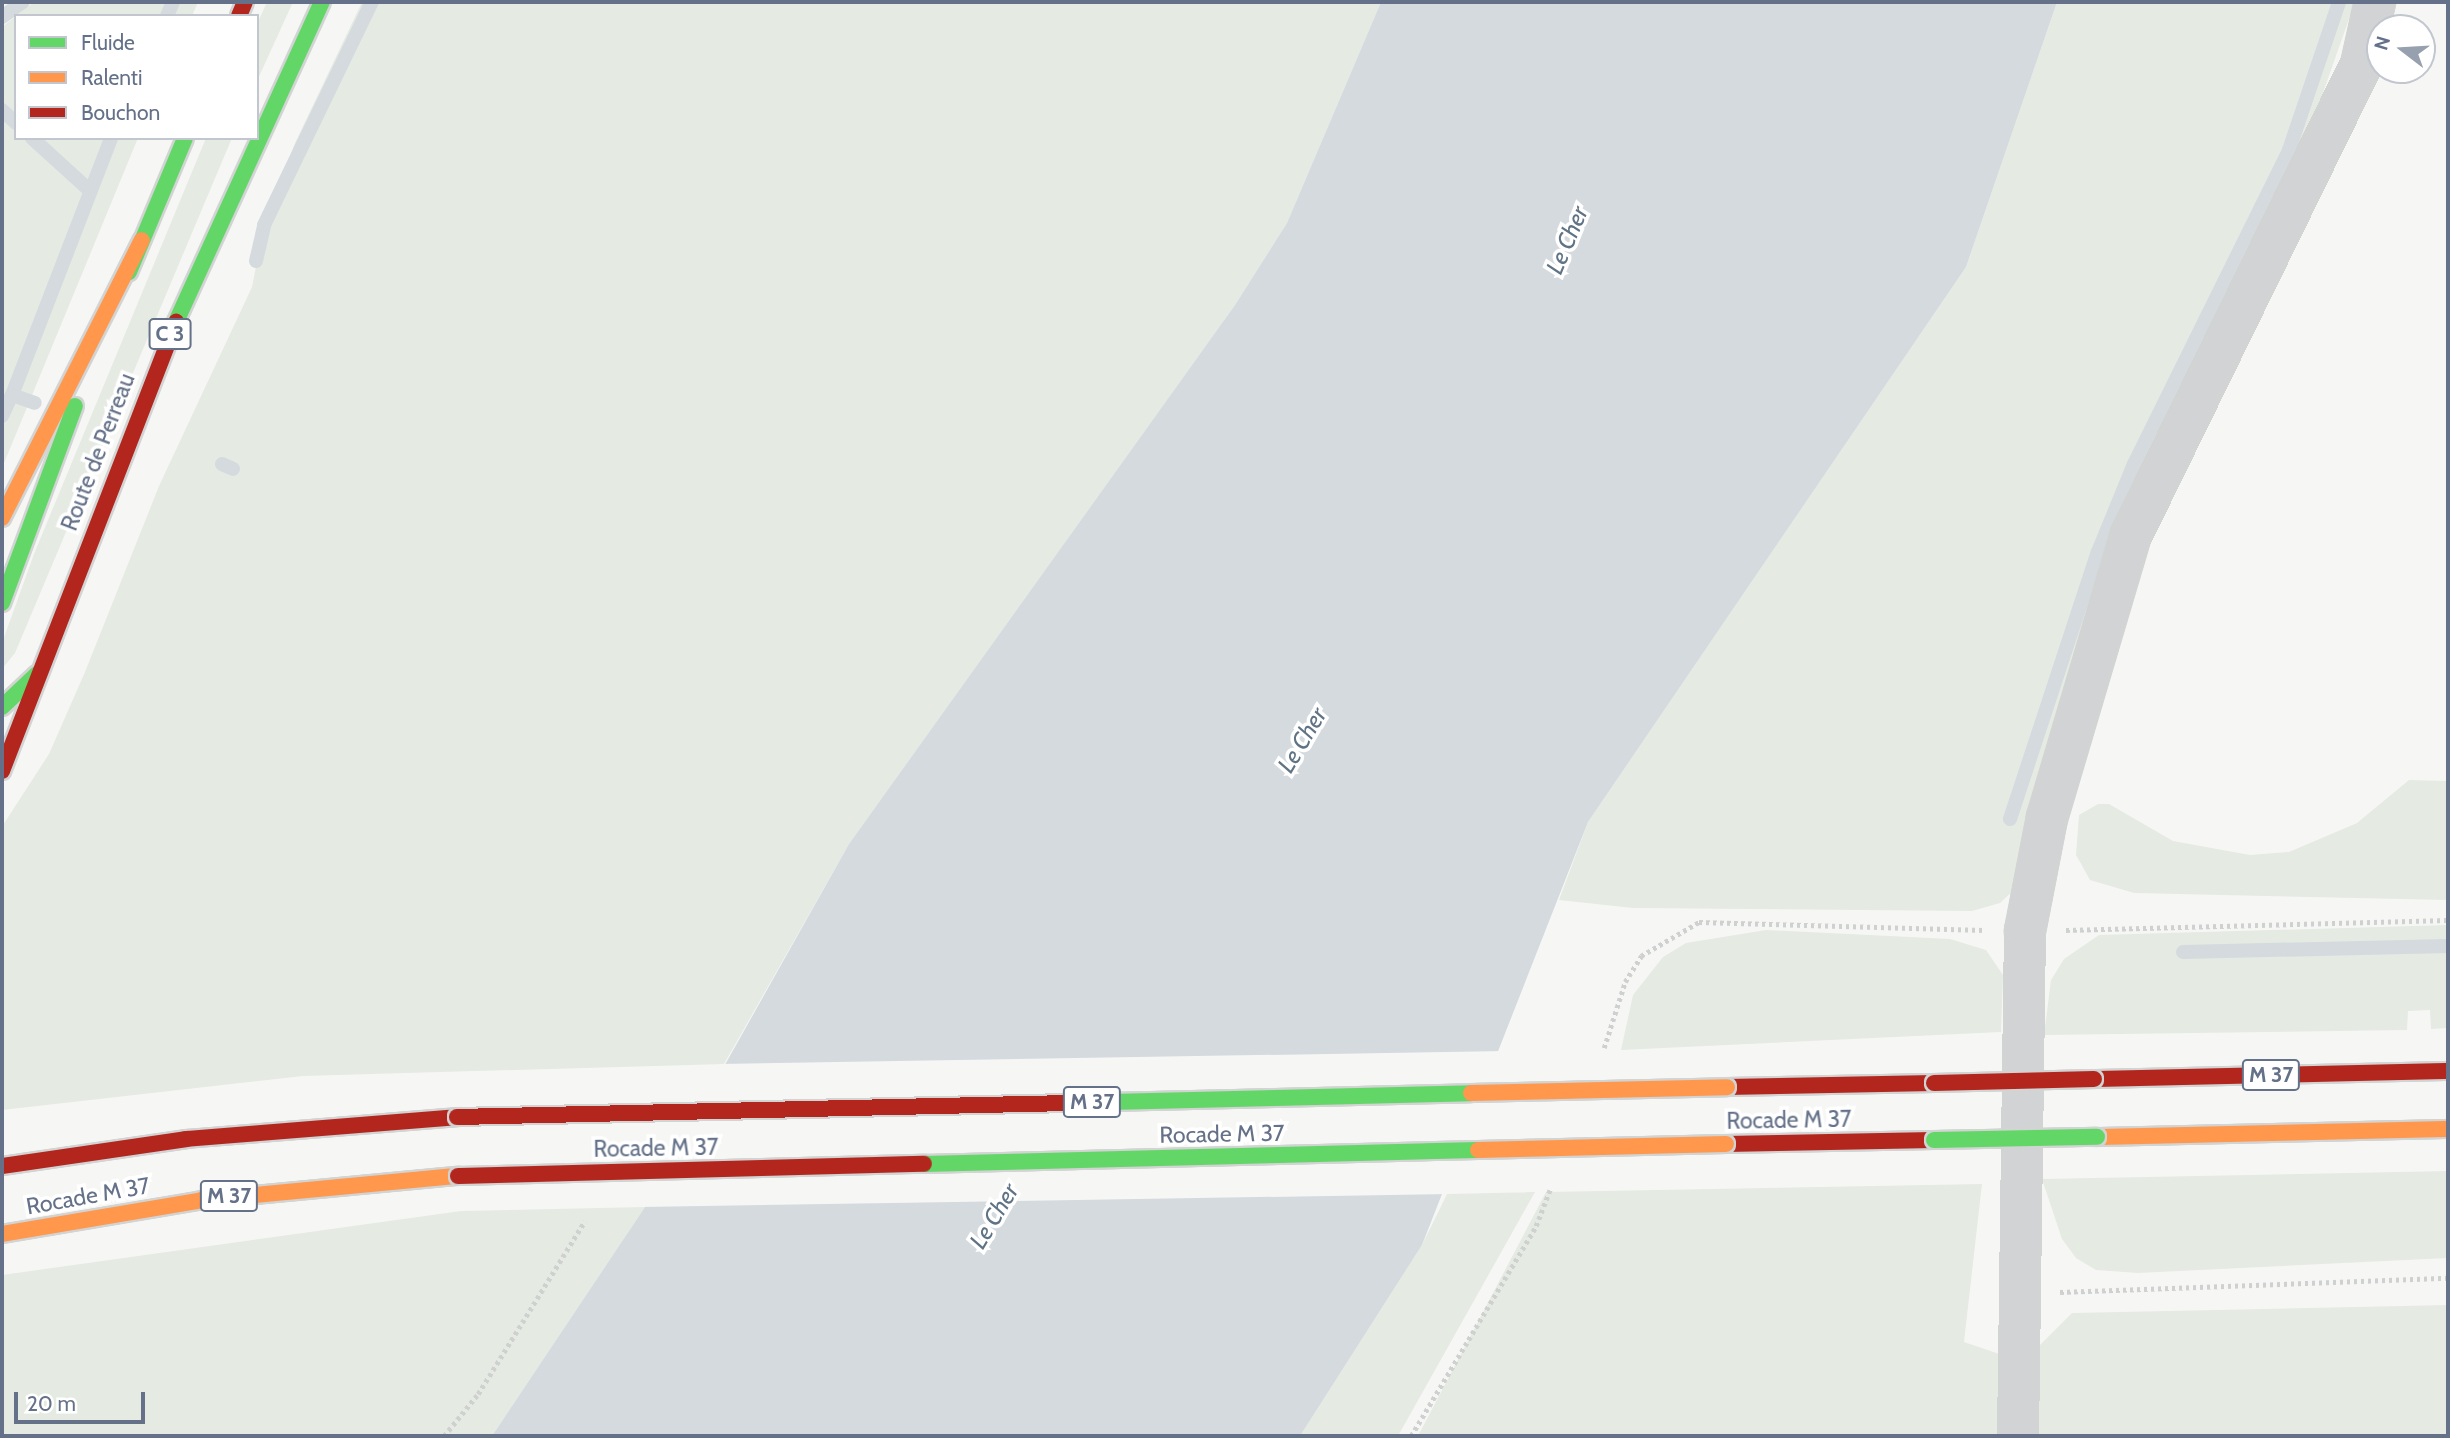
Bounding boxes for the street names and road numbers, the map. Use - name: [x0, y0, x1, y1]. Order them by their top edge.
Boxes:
- road number: C 3: [147, 316, 193, 352]
- street label: Route de Perreau: [55, 369, 141, 535]
- road number: M 37: [2241, 1058, 2301, 1092]
- road number: M 37: [1062, 1084, 1122, 1120]
- street label: Rocade M 37: [1726, 1105, 1852, 1135]
- street label: Rocade M 37: [1159, 1119, 1285, 1149]
- street label: Rocade M 37: [593, 1133, 719, 1163]
- street label: Rocade M 37: [24, 1172, 152, 1220]
- road number: M 37: [199, 1178, 259, 1214]

